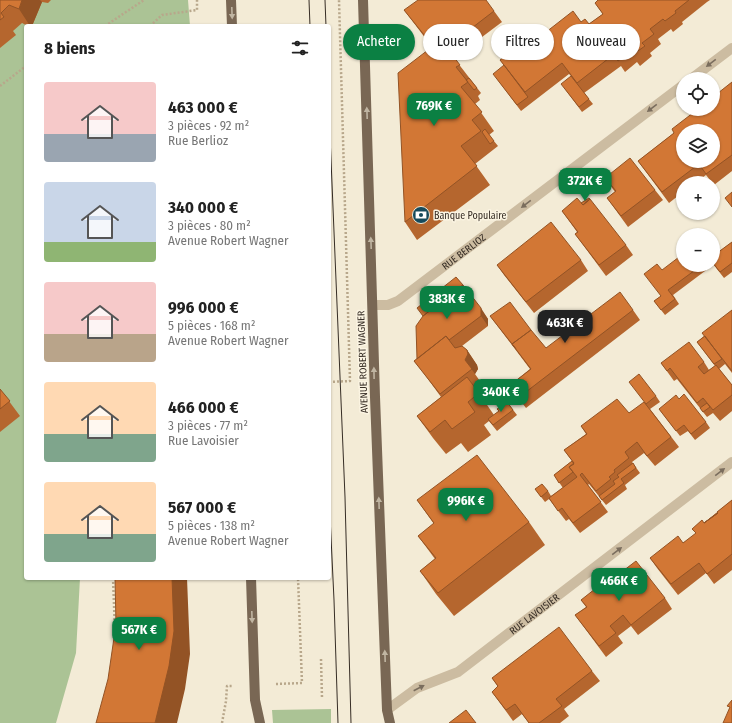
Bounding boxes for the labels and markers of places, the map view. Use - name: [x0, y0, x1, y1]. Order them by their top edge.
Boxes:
- pin: 769K €: [401, 93, 467, 127]
- pin: 372K €: [552, 168, 618, 202]
- bank icon: Banque Populaire: [411, 205, 431, 225]
- place label: Banque Populaire: [434, 210, 506, 222]
- pin: 383K €: [414, 286, 480, 320]
- pin: 463K €: [532, 310, 598, 344]
- pin: 340K €: [468, 379, 534, 413]
- pin: 996K €: [433, 488, 499, 522]
- pin: 466K €: [586, 568, 652, 602]
- pin: 567K €: [106, 617, 172, 651]

